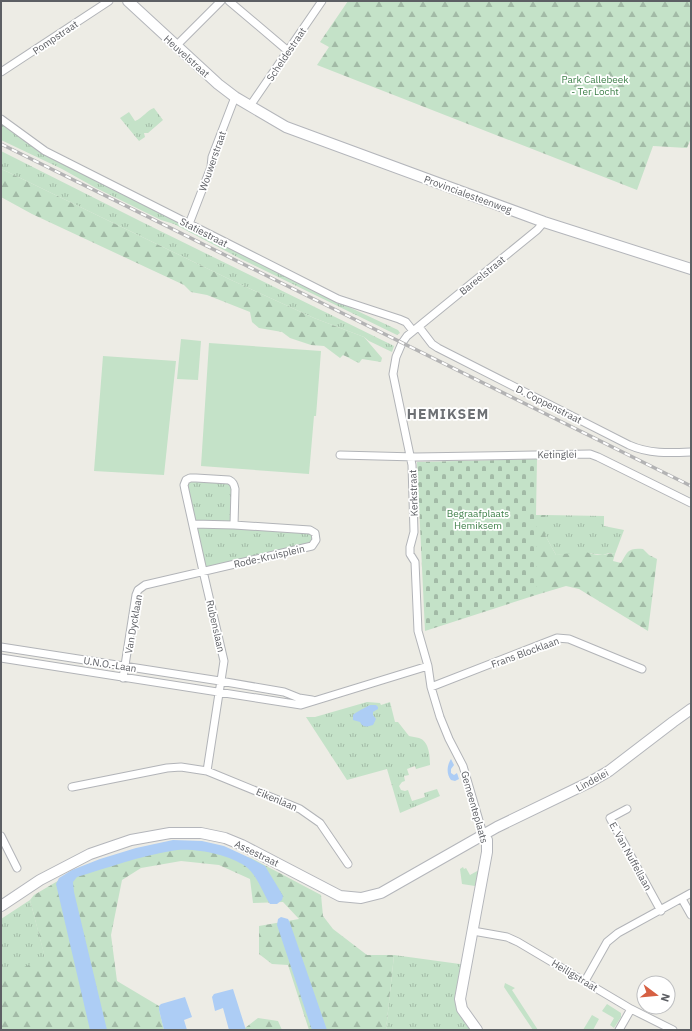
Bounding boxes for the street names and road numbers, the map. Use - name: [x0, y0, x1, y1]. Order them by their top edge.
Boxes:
- street label: Pompstraat: [30, 17, 81, 57]
- street label: Scheldestraat: [264, 24, 309, 84]
- street label: Heuvelstraat: [161, 32, 213, 81]
- street label: Wouwerstraat: [196, 129, 229, 193]
- street label: Provincialesteenweg: [422, 173, 514, 217]
- street label: Statiestraat: [178, 215, 230, 250]
- street label: Bareelstraat: [457, 253, 508, 298]
- street label: D. Coppenstraat: [514, 382, 584, 427]
- street label: Ketinglei: [537, 448, 577, 461]
- street label: Kerkstraat: [406, 469, 421, 516]
- street label: Rode-Kruisplein: [232, 542, 306, 571]
- street label: Van Dycklaan: [122, 593, 145, 655]
- street label: Rubenslaan: [203, 599, 228, 653]
- street label: Frans Blocklaan: [489, 634, 561, 671]
- street label: U.N.O.-Laan: [82, 654, 137, 675]
- street label: Lindelei: [574, 766, 611, 795]
- street label: Gemeenteplaats: [458, 770, 491, 845]
- street label: Eikenlaan: [254, 785, 299, 814]
- street label: E. Van Nuffellaan: [606, 820, 655, 893]
- street label: Assestraat: [232, 837, 282, 870]
- street label: Heiligstraat: [549, 957, 601, 995]

